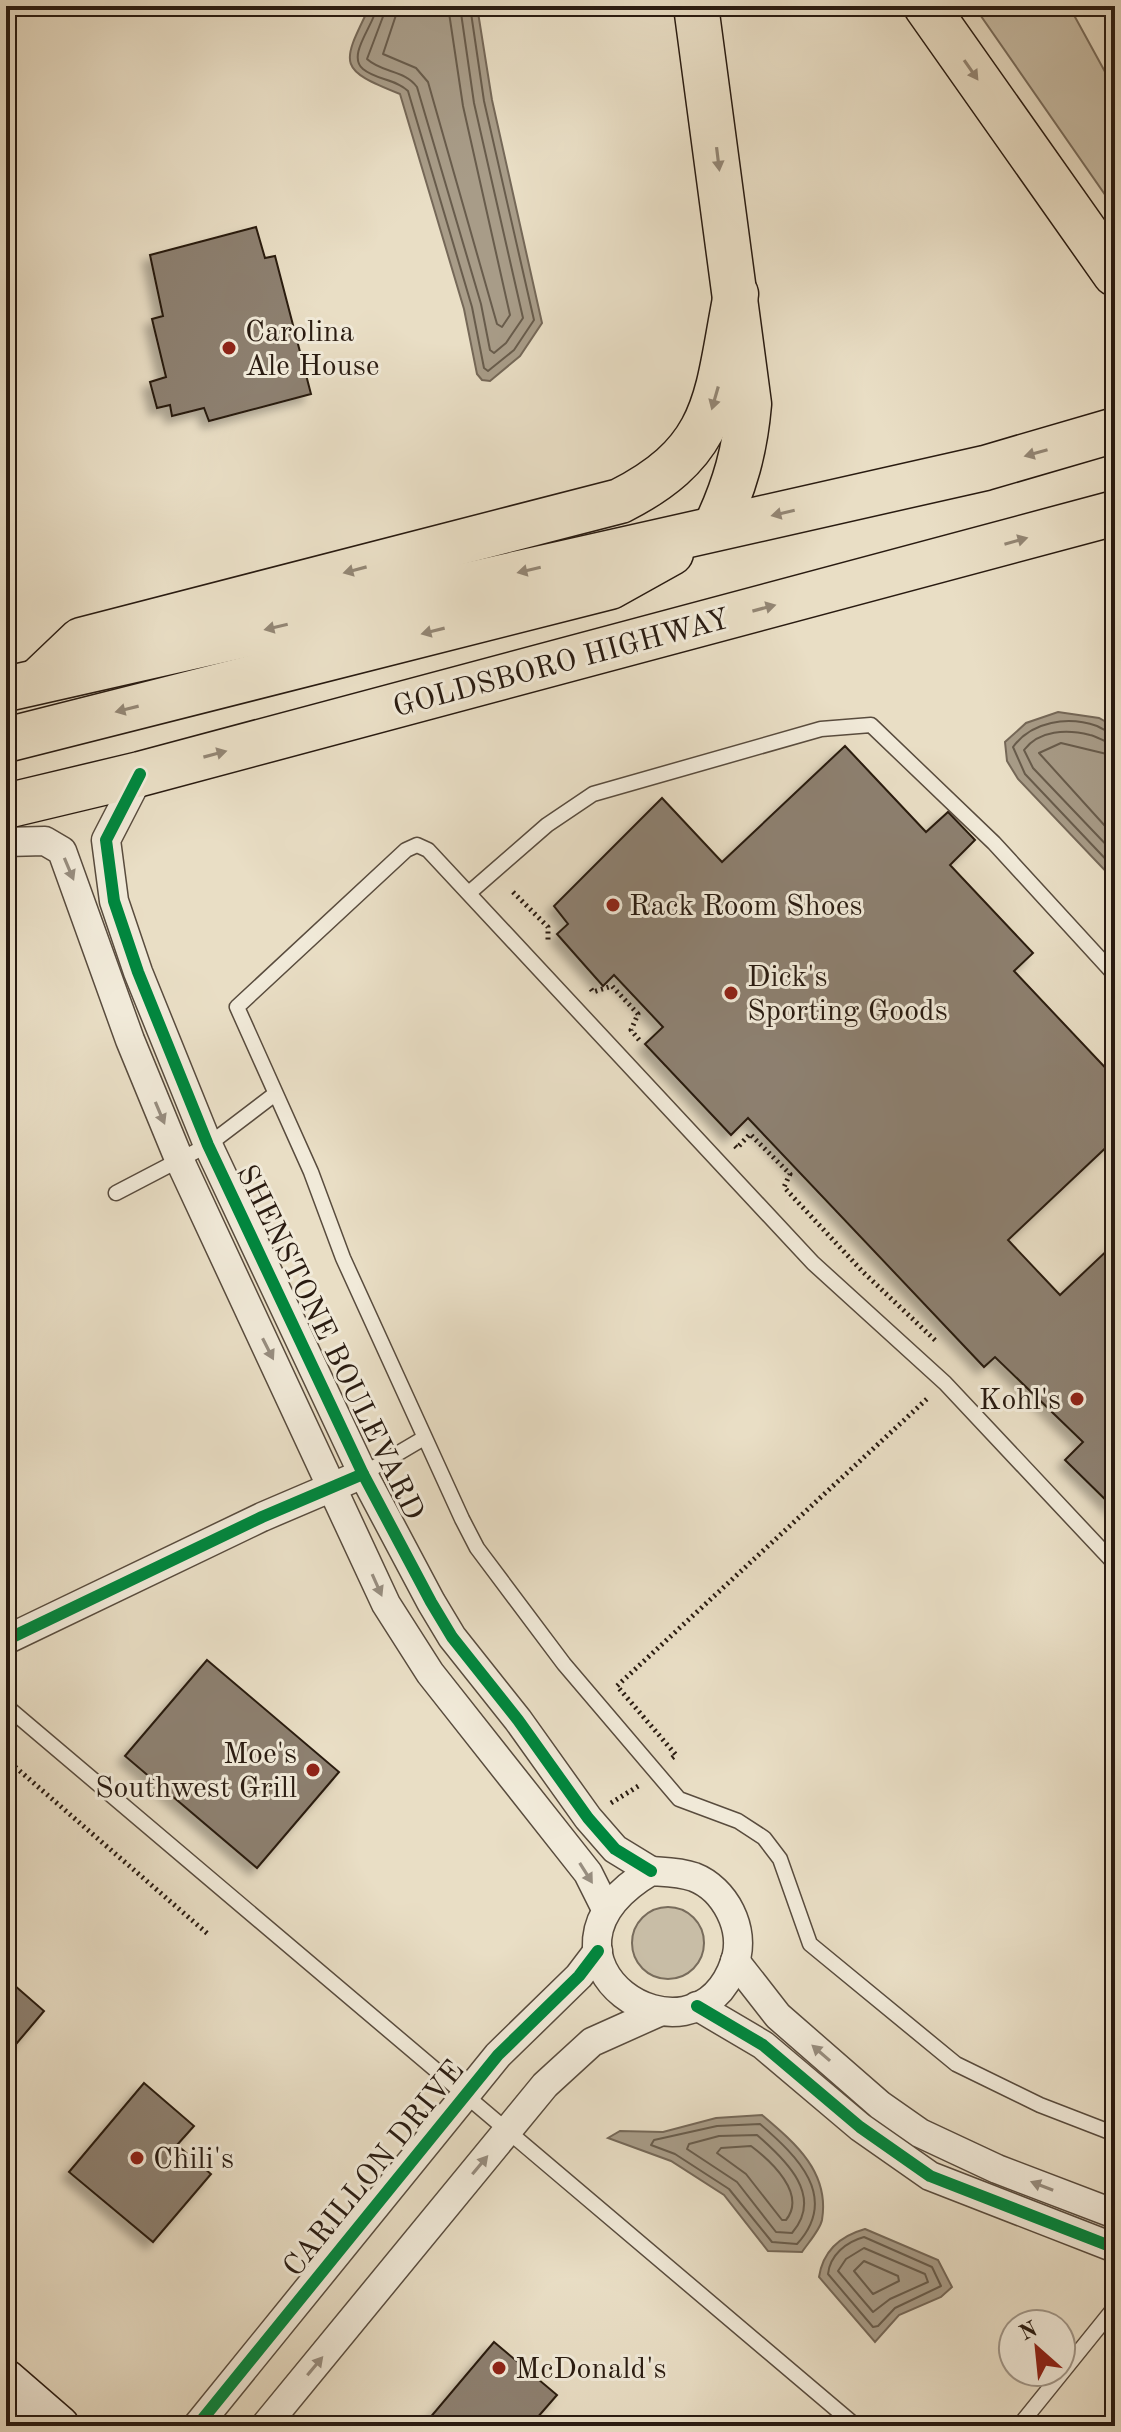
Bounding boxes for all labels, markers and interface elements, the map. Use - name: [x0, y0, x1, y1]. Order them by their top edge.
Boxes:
- one-way arrow: [963, 59, 978, 80]
- one-way arrow: [712, 147, 725, 172]
- place label: Carolina Ale House: [245, 318, 380, 382]
- marker: Carolina Ale House: [220, 339, 238, 357]
- one-way arrow: [708, 385, 720, 410]
- one-way arrow: [1024, 447, 1048, 460]
- one-way arrow: [770, 507, 795, 520]
- one-way arrow: [1004, 534, 1028, 547]
- one-way arrow: [517, 564, 542, 577]
- one-way arrow: [343, 565, 368, 577]
- one-way arrow: [752, 602, 777, 614]
- street label: GOLDSBORO HIGHWAY: [390, 605, 733, 723]
- one-way arrow: [263, 621, 288, 634]
- one-way arrow: [421, 626, 446, 638]
- one-way arrow: [114, 703, 139, 715]
- one-way arrow: [204, 747, 228, 760]
- one-way arrow: [63, 857, 76, 881]
- place label: Rack Room Shoes: [629, 892, 862, 922]
- marker: Rack Room Shoes: [604, 896, 622, 914]
- place label: Dick's Sporting Goods: [747, 963, 948, 1027]
- marker: Dick's Sporting Goods: [722, 984, 740, 1002]
- one-way arrow: [153, 1101, 166, 1125]
- street label: SHENSTONE BOULEVARD: [230, 1161, 428, 1525]
- one-way arrow: [261, 1338, 274, 1361]
- place label: Kohl's: [979, 1386, 1061, 1416]
- marker: Kohl's: [1068, 1390, 1086, 1408]
- one-way arrow: [371, 1573, 384, 1597]
- place label: Moe's Southwest Grill: [95, 1740, 297, 1804]
- marker: Moe's Southwest Grill: [304, 1761, 322, 1779]
- one-way arrow: [579, 1862, 594, 1883]
- one-way arrow: [812, 2045, 831, 2063]
- street label: CARILLON DRIVE: [279, 2056, 471, 2283]
- place label: Chili's: [153, 2145, 234, 2175]
- marker: Chili's: [128, 2149, 146, 2167]
- one-way arrow: [472, 2155, 488, 2175]
- one-way arrow: [1030, 2179, 1054, 2192]
- north arrow: [997, 2308, 1077, 2388]
- text: N: [1016, 2318, 1041, 2346]
- place label: McDonald's: [515, 2355, 667, 2385]
- one-way arrow: [306, 2356, 323, 2376]
- marker: McDonald's: [490, 2359, 508, 2377]

